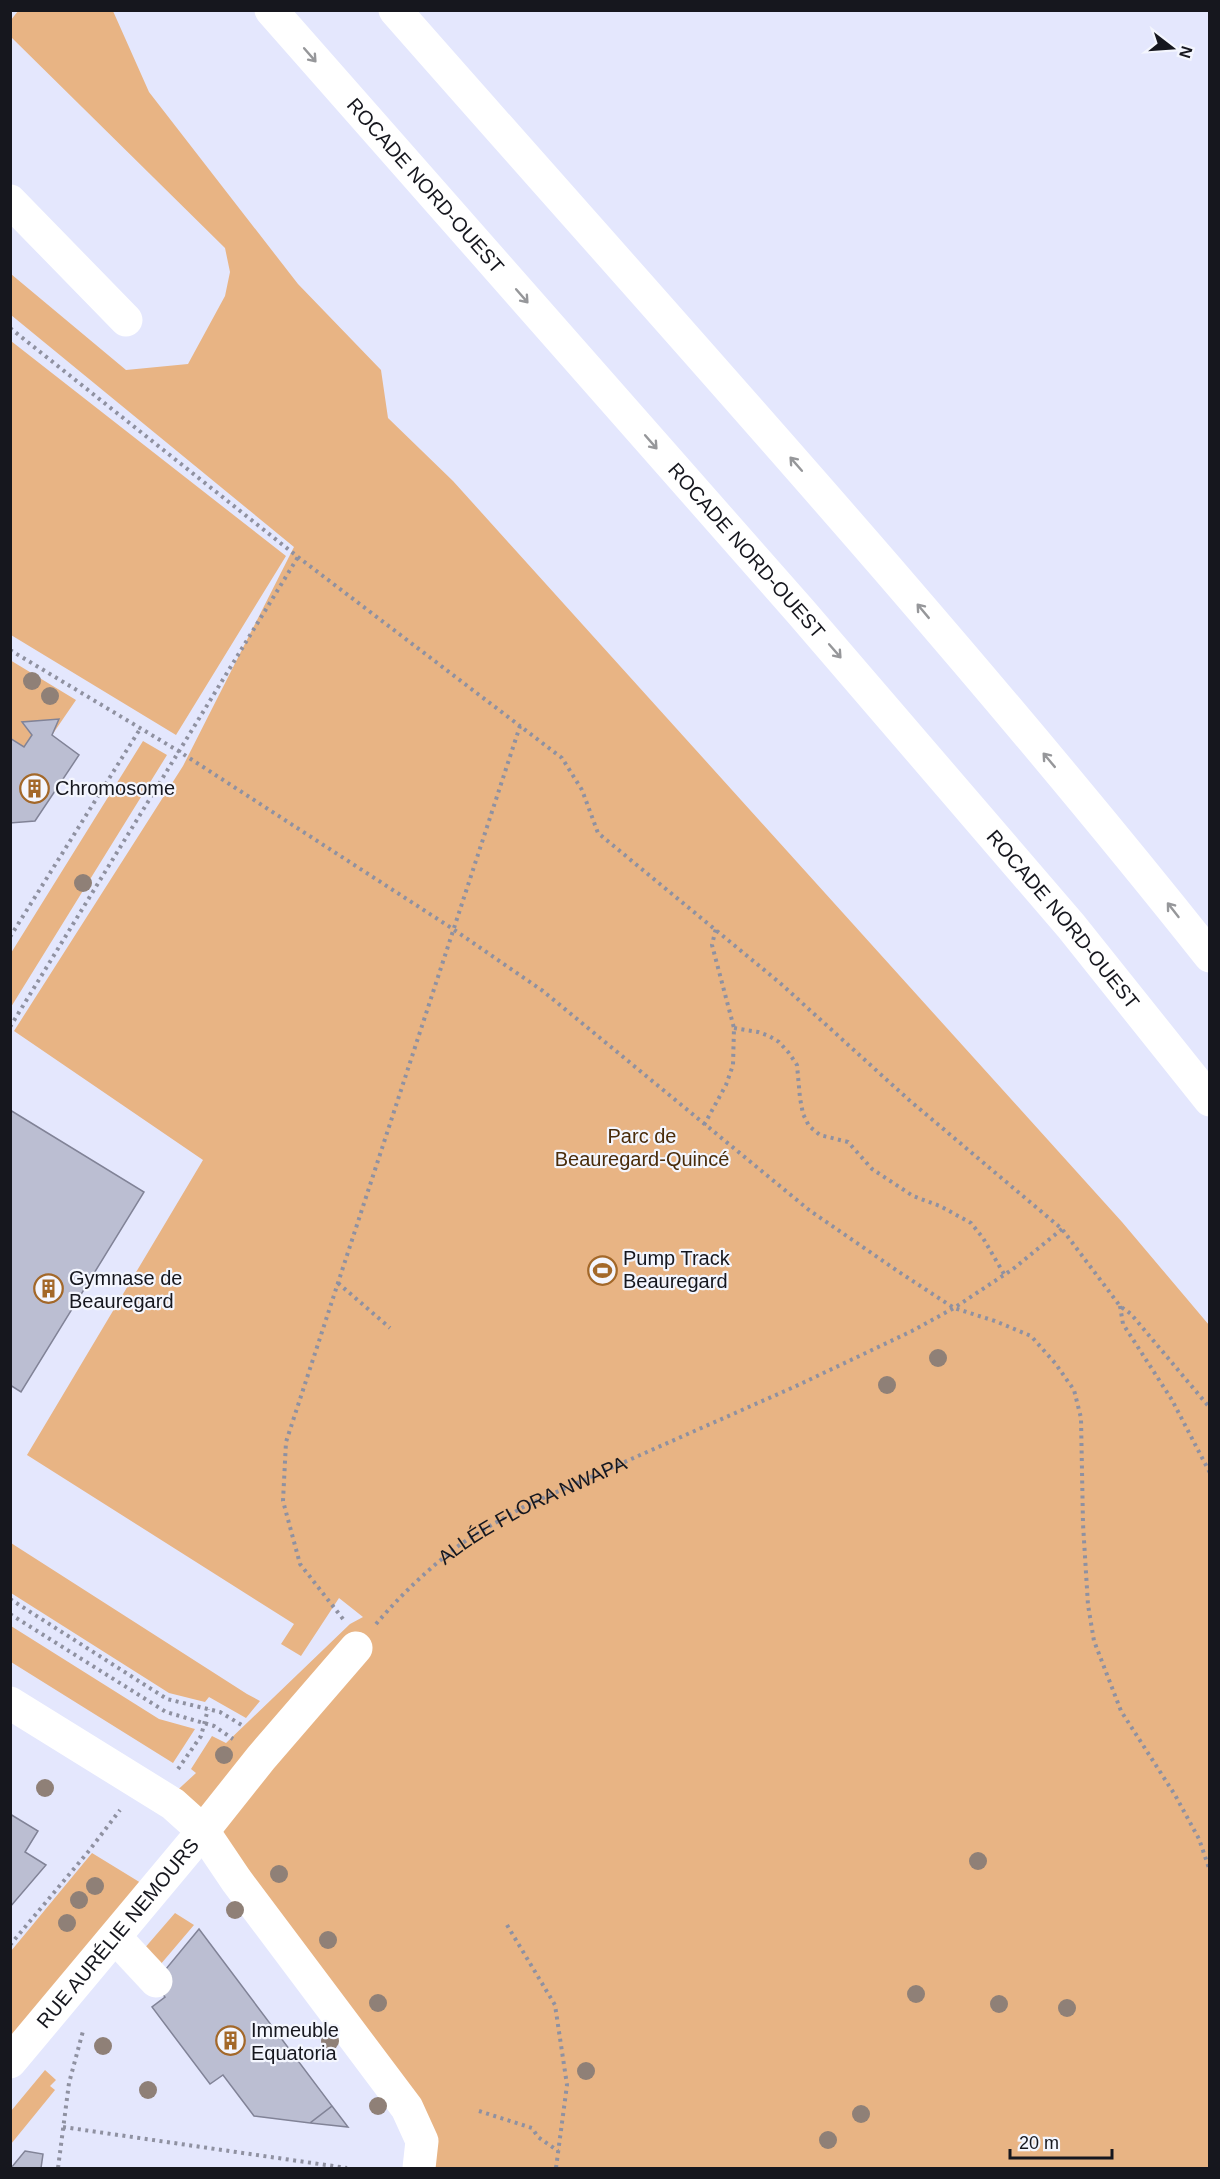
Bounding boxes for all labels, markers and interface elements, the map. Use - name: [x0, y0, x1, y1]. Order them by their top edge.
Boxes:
- north arrow: [1142, 18, 1202, 78]
- text: N: [1176, 44, 1196, 60]
- one-way arrow: [303, 47, 317, 62]
- street label: ROCADE NORD-OUEST: [343, 94, 508, 278]
- one-way arrow: [515, 288, 529, 303]
- one-way arrow: [644, 434, 658, 449]
- one-way arrow: [789, 456, 803, 471]
- street label: ROCADE NORD-OUEST: [664, 458, 829, 643]
- one-way arrow: [917, 603, 930, 619]
- one-way arrow: [828, 643, 842, 658]
- one-way arrow: [1042, 753, 1056, 768]
- building icon: Chromosome: [18, 772, 50, 804]
- place label: Chromosome: [55, 777, 175, 799]
- street label: ROCADE NORD-OUEST: [982, 826, 1144, 1013]
- one-way arrow: [1167, 903, 1180, 919]
- park label: Parc de Beauregard-Quincé: [555, 1125, 729, 1170]
- place label: Pump Track Beauregard: [623, 1247, 731, 1292]
- sports icon: Pump Track Beauregard: [586, 1254, 618, 1286]
- place label: Gymnase de Beauregard: [69, 1267, 182, 1312]
- building icon: Gymnase de Beauregard: [32, 1273, 64, 1305]
- street label: ALLÉE FLORA NWAPA: [434, 1451, 630, 1569]
- street label: RUE AURÉLIE NEMOURS: [32, 1834, 203, 2032]
- place label: Immeuble Equatoria: [251, 2019, 339, 2064]
- building icon: Immeuble Equatoria: [214, 2025, 246, 2057]
- scale bar: [1010, 2122, 1112, 2160]
- text: 20 m: [1019, 2133, 1059, 2153]

